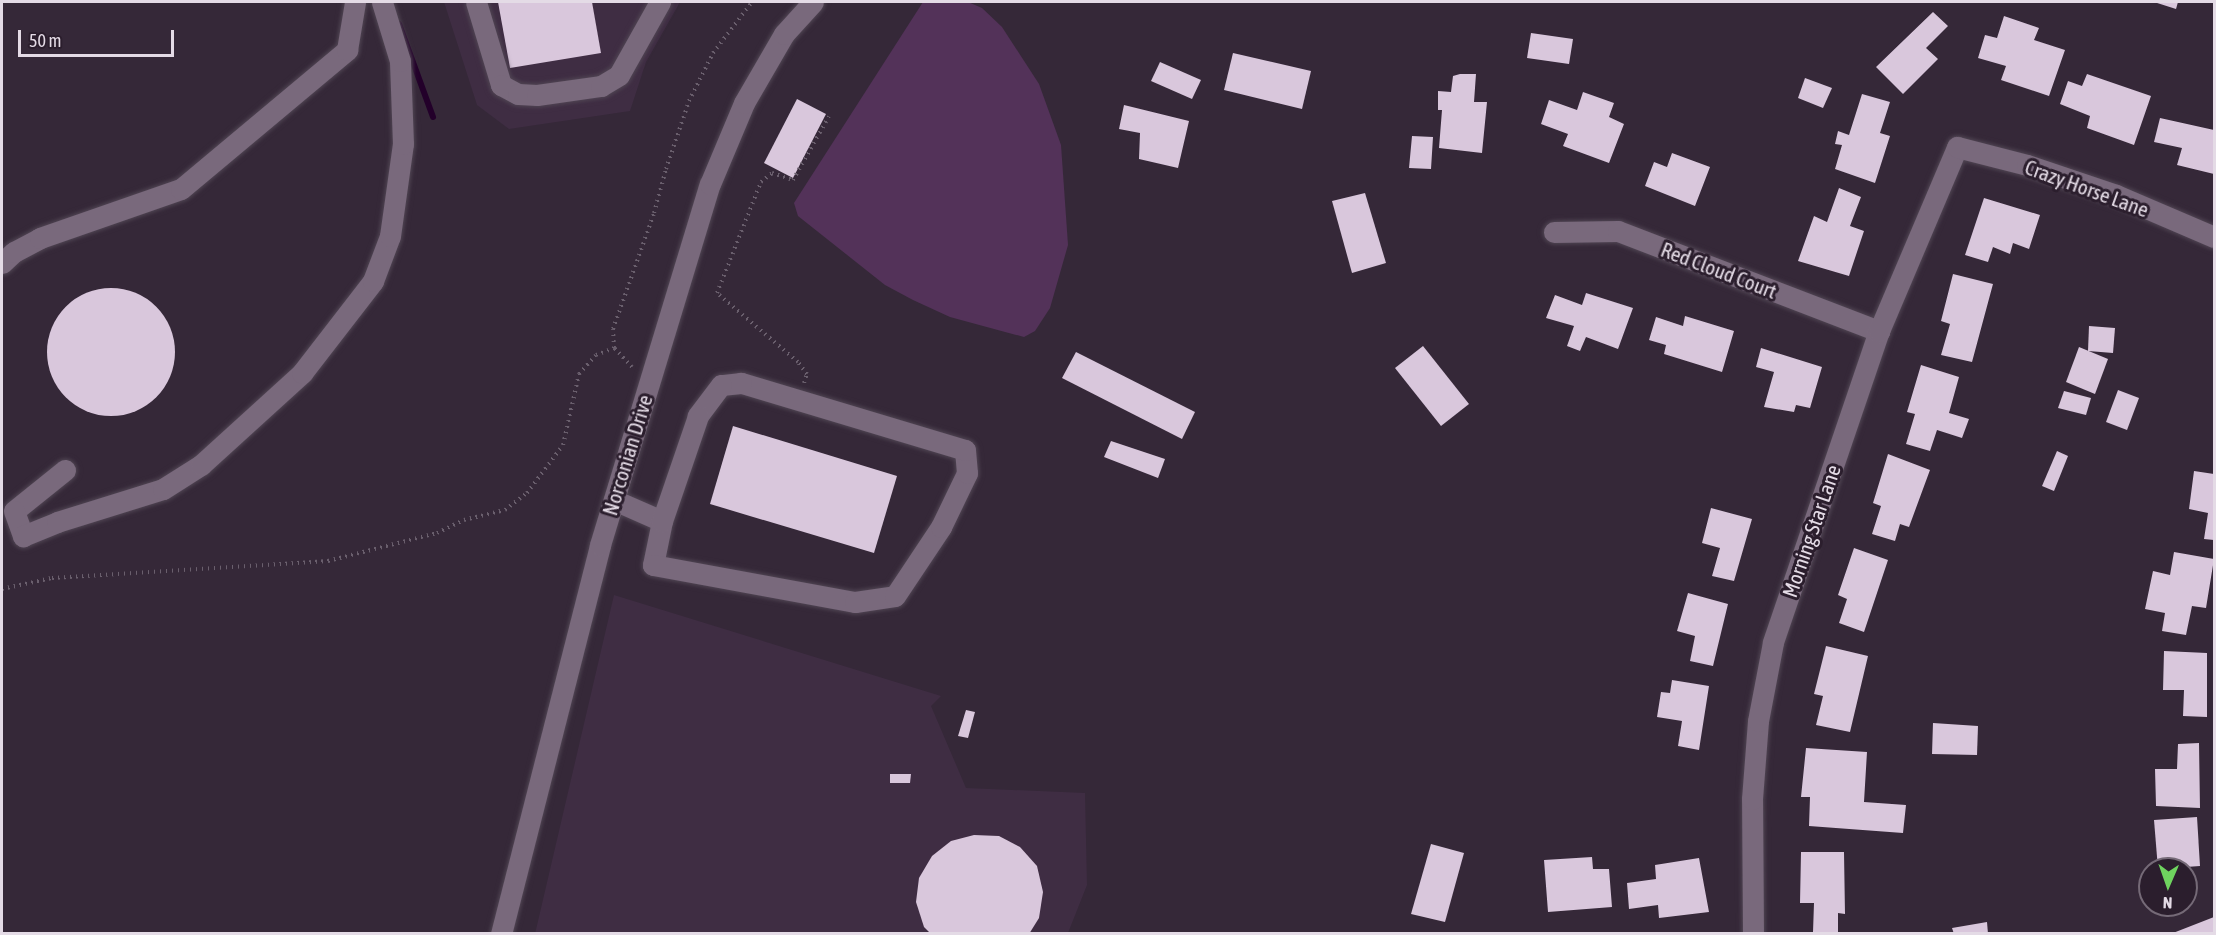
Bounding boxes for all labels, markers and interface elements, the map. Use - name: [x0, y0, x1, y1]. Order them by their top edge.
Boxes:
- scale bar: [21, 18, 177, 56]
- text: 50 m: [29, 30, 61, 51]
- street label: Crazy Horse Lane: [2022, 154, 2152, 222]
- street label: Red Cloud Court: [1658, 236, 1780, 304]
- street label: Norconian Drive: [597, 392, 657, 518]
- street label: Morning Star Lane: [1777, 461, 1845, 601]
- north arrow: [2138, 857, 2198, 917]
- text: N: [2162, 894, 2172, 912]

